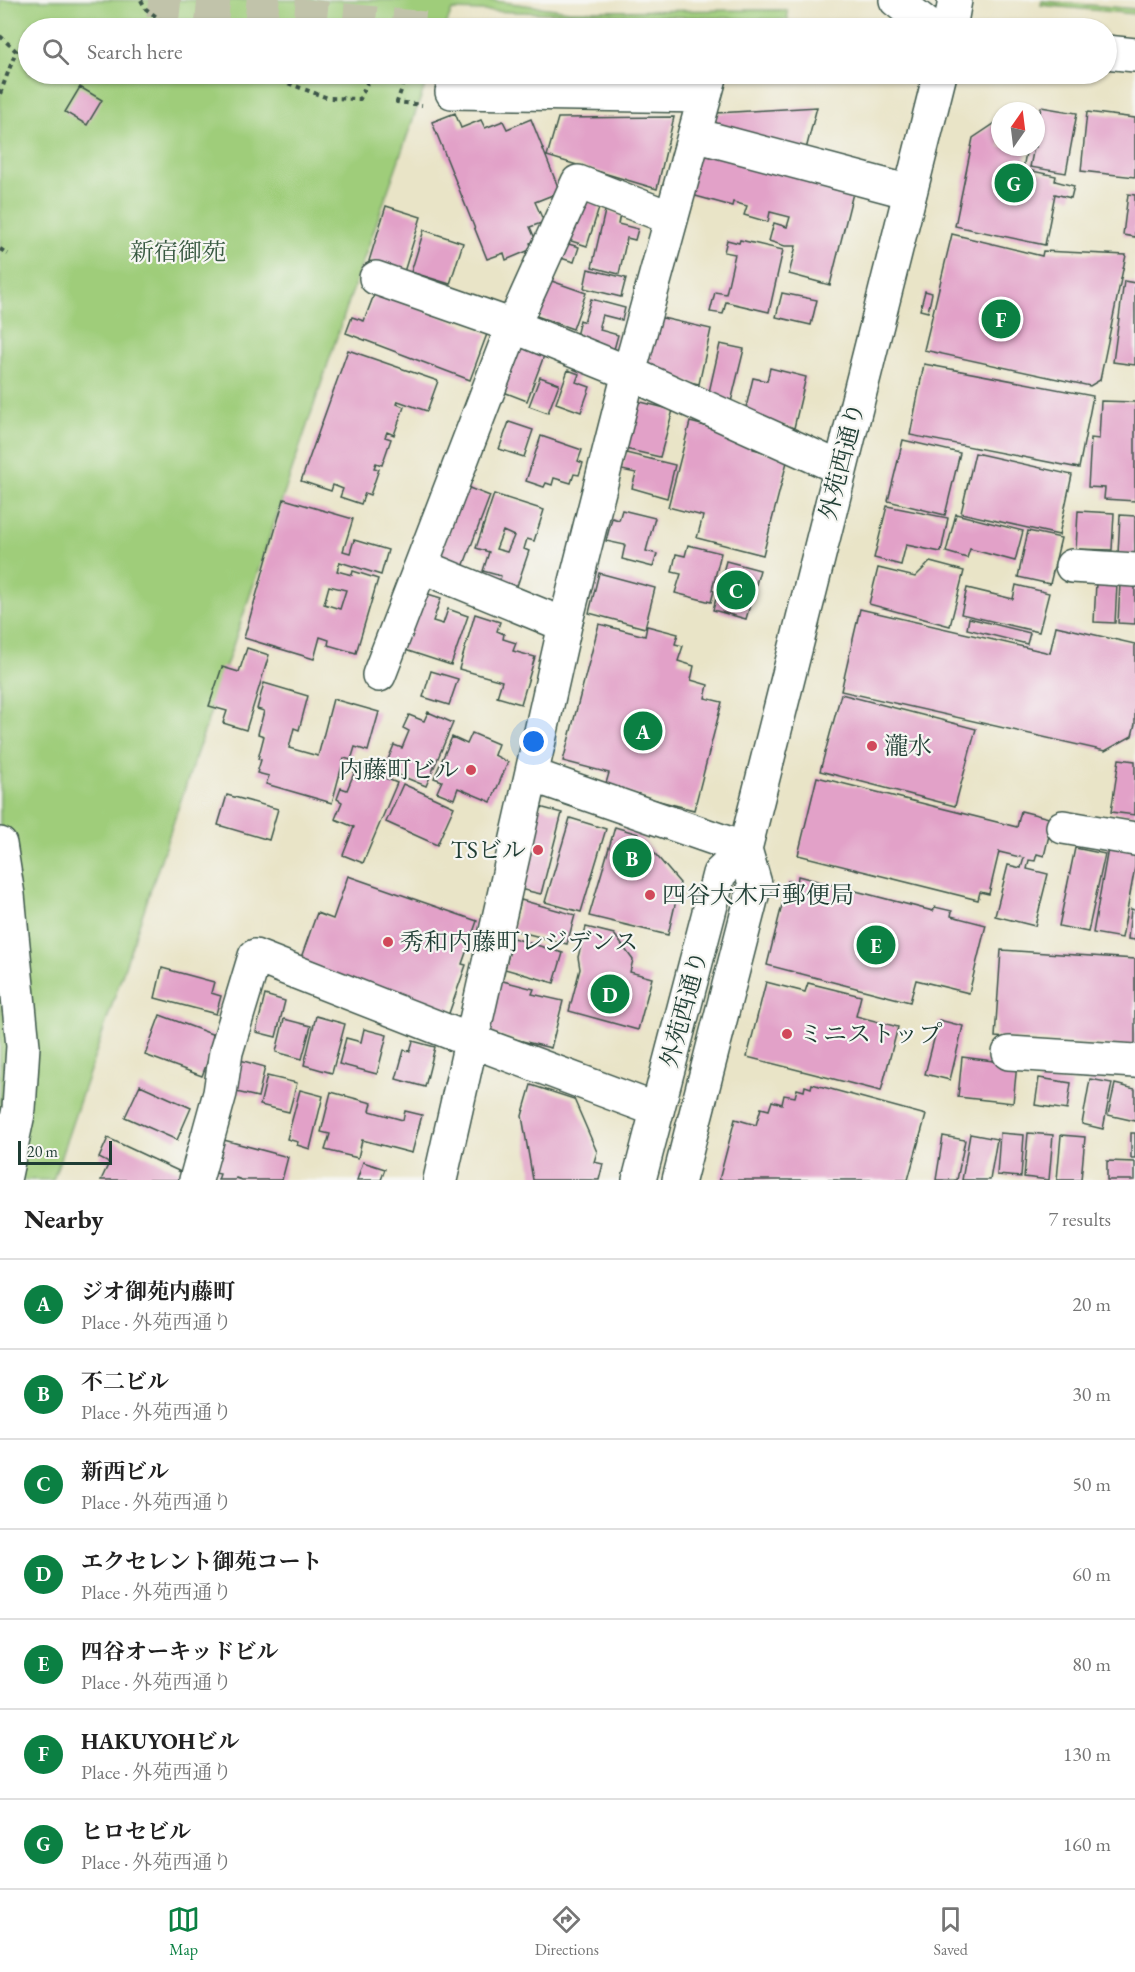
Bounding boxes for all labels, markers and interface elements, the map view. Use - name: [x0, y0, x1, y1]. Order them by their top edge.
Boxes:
- search box: [18, 18, 1117, 84]
- icon: search: [39, 35, 72, 68]
- text: Search here: [87, 37, 182, 66]
- north arrow: [991, 102, 1045, 156]
- pin: G: [994, 160, 1034, 206]
- park label: 新宿御苑: [130, 236, 226, 267]
- pin: F: [982, 296, 1020, 342]
- street label: 外苑西通り: [812, 399, 871, 523]
- pin: C: [716, 568, 756, 612]
- pin: A: [624, 708, 662, 754]
- your location: [519, 727, 548, 756]
- place label: 瀧水: [884, 730, 932, 761]
- marker: 瀧水: [865, 739, 879, 753]
- place label: 内藤町ビル: [339, 754, 459, 785]
- marker: 内藤町ビル: [464, 763, 478, 777]
- place label: TSビル: [451, 834, 526, 865]
- pin: B: [612, 836, 652, 880]
- marker: TSビル: [531, 843, 545, 857]
- place label: 四谷大木戸郵便局: [662, 879, 854, 910]
- marker: 四谷大木戸郵便局: [643, 888, 657, 902]
- pin: E: [856, 922, 896, 968]
- place label: 秀和内藤町レジデンス: [400, 926, 638, 957]
- marker: 秀和内藤町レジデンス: [381, 935, 395, 949]
- street label: 外苑西通り: [653, 947, 714, 1071]
- pin: D: [590, 972, 630, 1016]
- place label: ミニストップ: [799, 1018, 942, 1049]
- marker: ミニストップ: [780, 1027, 794, 1041]
- scale bar: [18, 1138, 112, 1166]
- text: 20 m: [27, 1141, 58, 1162]
- text: Nearby: [24, 1202, 104, 1236]
- text: 7 results: [1048, 1206, 1111, 1232]
- text: ジオ御苑内藤町: [81, 1277, 235, 1306]
- text: A: [36, 1291, 51, 1317]
- text: 20 m: [1072, 1291, 1111, 1317]
- text: Place · 外苑西通り: [81, 1309, 232, 1335]
- text: 不二ビル: [81, 1367, 169, 1396]
- text: B: [37, 1381, 50, 1407]
- text: 30 m: [1072, 1381, 1111, 1407]
- text: Place · 外苑西通り: [81, 1399, 232, 1425]
- text: 新西ビル: [81, 1457, 169, 1486]
- text: C: [36, 1471, 51, 1497]
- text: 50 m: [1072, 1471, 1111, 1497]
- text: Place · 外苑西通り: [81, 1489, 232, 1515]
- text: エクセレント御苑コート: [81, 1547, 322, 1576]
- text: D: [36, 1561, 51, 1587]
- text: 60 m: [1072, 1561, 1111, 1587]
- text: Place · 外苑西通り: [81, 1579, 232, 1605]
- text: 四谷オーキッドビル: [81, 1637, 279, 1666]
- text: E: [38, 1651, 49, 1677]
- text: 80 m: [1072, 1651, 1111, 1677]
- text: Place · 外苑西通り: [81, 1669, 232, 1695]
- text: HAKUYOHビル: [81, 1727, 239, 1756]
- text: F: [38, 1741, 49, 1767]
- text: 130 m: [1063, 1741, 1111, 1767]
- text: Place · 外苑西通り: [81, 1759, 232, 1785]
- text: ヒロセビル: [81, 1817, 191, 1846]
- text: G: [36, 1831, 51, 1857]
- text: 160 m: [1063, 1831, 1111, 1857]
- text: Place · 外苑西通り: [81, 1849, 232, 1875]
- tab: Map: [167, 1903, 200, 1960]
- tab: Directions: [535, 1903, 599, 1960]
- tab: Saved: [933, 1903, 968, 1960]

